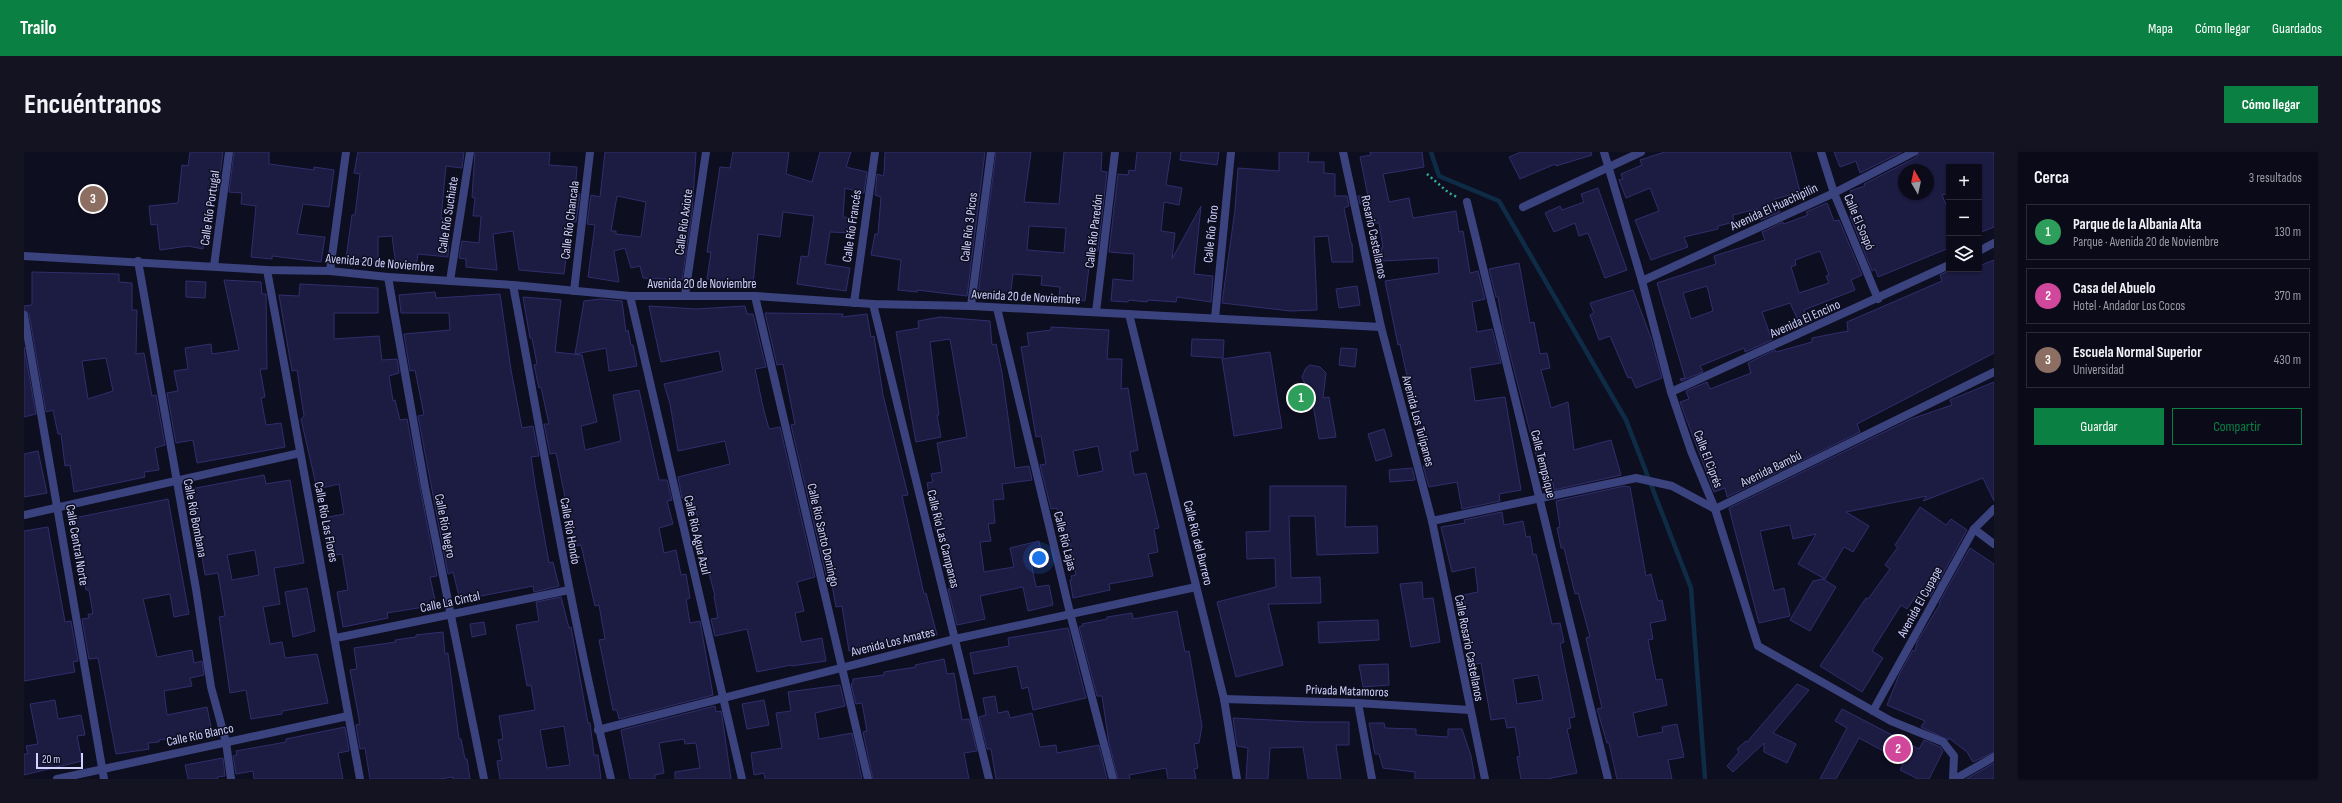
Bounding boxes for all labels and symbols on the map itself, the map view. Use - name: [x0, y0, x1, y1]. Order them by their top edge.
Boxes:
- north arrow: [1898, 164, 1934, 200]
- street label: Calle Río Portugal: [197, 169, 223, 247]
- street label: Calle Río Suchiate: [434, 176, 462, 254]
- street label: Calle Río Chancala: [557, 180, 583, 260]
- street label: Avenida El Huachipilin: [1727, 180, 1820, 235]
- pin: 3: [80, 184, 106, 214]
- street label: Calle Río Axiote: [671, 188, 697, 256]
- street label: Calle Río Francés: [839, 188, 865, 263]
- street label: Calle Río 3 Picos: [957, 191, 981, 263]
- street label: Calle El Sospó: [1840, 192, 1878, 252]
- street label: Calle Río Paredón: [1082, 193, 1106, 269]
- street label: Rosario Castellanos: [1357, 194, 1391, 280]
- street label: Calle Río Toro: [1200, 204, 1222, 264]
- street label: Avenida 20 de Noviembre: [324, 250, 435, 276]
- street label: Avenida 20 de Noviembre: [646, 276, 757, 292]
- street label: Avenida 20 de Noviembre: [970, 286, 1081, 308]
- street label: Avenida El Encino: [1766, 296, 1843, 342]
- street label: Avenida Los Tulipanes: [1398, 373, 1438, 469]
- pin: 1: [1288, 383, 1314, 413]
- street label: Calle Tempsique: [1527, 428, 1559, 500]
- street label: Calle El Ciprés: [1690, 428, 1726, 490]
- street label: Avenida Bambú: [1737, 447, 1804, 491]
- street label: Calle Río Bombana: [180, 477, 210, 559]
- street label: Calle Río Las Flores: [310, 480, 342, 564]
- street label: Calle Río Santo Domingo: [803, 482, 843, 588]
- street label: Calle Río Las Campanas: [923, 488, 963, 590]
- street label: Calle Río Negro: [431, 493, 459, 559]
- street label: Calle Río Agua Azul: [680, 494, 714, 576]
- street label: Calle Río Hondo: [556, 496, 584, 566]
- street label: Calle Río del Burrero: [1180, 499, 1216, 587]
- street label: Calle Central Norte: [62, 503, 92, 587]
- street label: Calle Río Lajas: [1050, 510, 1080, 573]
- your location: [1029, 548, 1049, 568]
- street label: Avenida El Cupape: [1893, 564, 1946, 641]
- street label: Calle La Cintal: [419, 588, 481, 616]
- street label: Calle Rosario Castellanos: [1451, 593, 1487, 703]
- street label: Avenida Los Amates: [848, 624, 937, 660]
- street label: Privada Matamoros: [1305, 682, 1389, 700]
- street label: Calle Río Blanco: [165, 720, 235, 750]
- pin: 2: [1885, 734, 1911, 764]
- scale bar: [36, 751, 83, 770]

